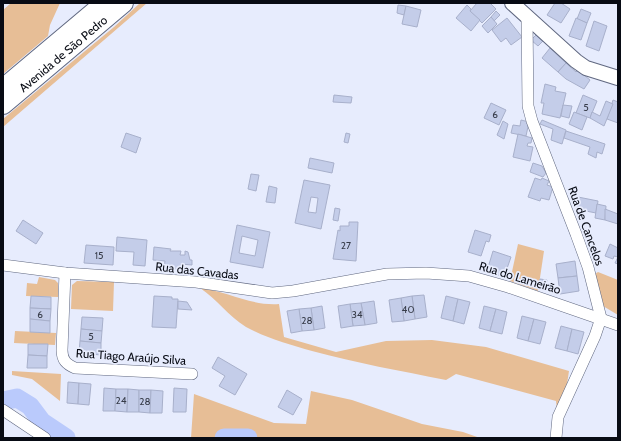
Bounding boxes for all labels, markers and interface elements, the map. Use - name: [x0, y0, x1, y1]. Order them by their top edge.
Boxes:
- street label: Avenida de São Pedro: [16, 12, 111, 95]
- house number: 5: [583, 101, 589, 114]
- house number: 6: [492, 108, 498, 121]
- street label: Rua de Cancelos: [565, 184, 608, 267]
- house number: 27: [341, 239, 351, 252]
- house number: 15: [95, 249, 103, 262]
- street label: Rua do Lameirão: [477, 258, 563, 297]
- street label: Rua das Cavadas: [155, 259, 240, 282]
- house number: 40: [402, 303, 414, 316]
- house number: 6: [37, 308, 43, 321]
- house number: 34: [351, 308, 363, 321]
- house number: 28: [301, 314, 313, 327]
- house number: 5: [88, 330, 94, 343]
- street label: Rua Tiago Araújo Silva: [75, 345, 187, 368]
- house number: 24: [115, 394, 127, 407]
- house number: 28: [139, 395, 151, 408]

